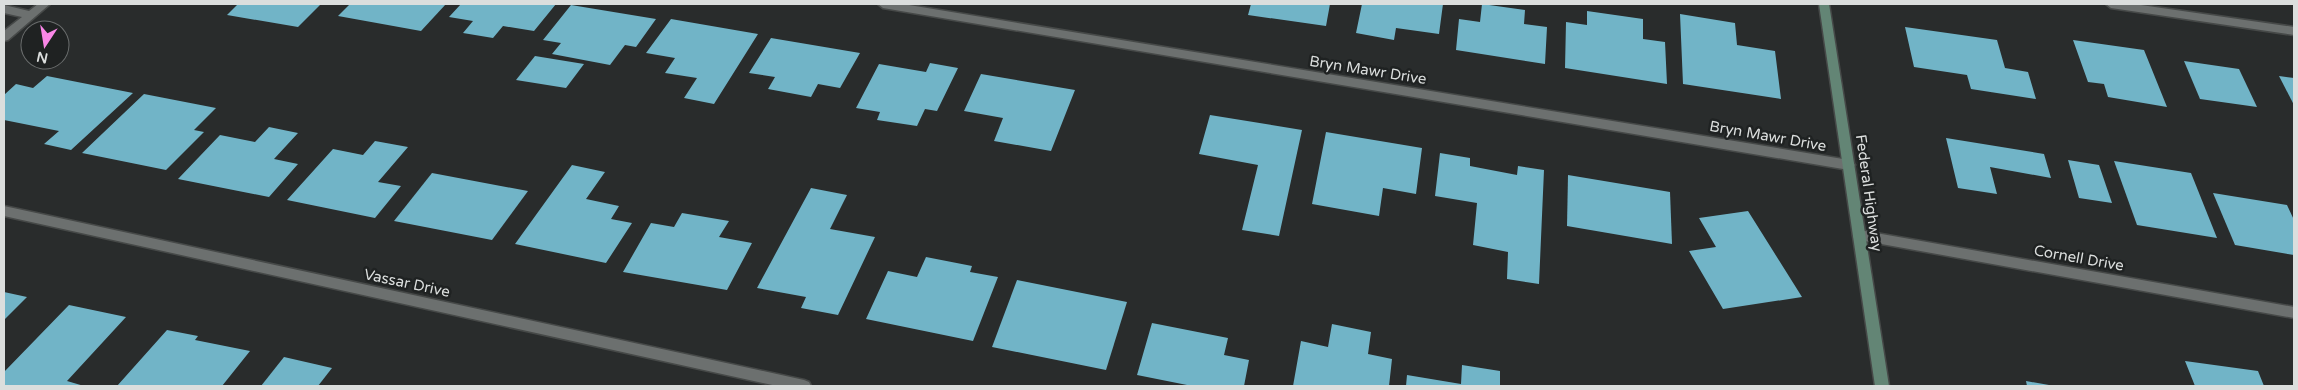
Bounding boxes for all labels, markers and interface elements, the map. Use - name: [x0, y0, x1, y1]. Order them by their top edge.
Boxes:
- north arrow: [20, 20, 70, 70]
- text: N: [35, 48, 50, 67]
- street label: Bryn Mawr Drive: [1308, 52, 1428, 88]
- street label: Bryn Mawr Drive: [1708, 117, 1828, 155]
- street label: Federal Highway: [1852, 133, 1886, 253]
- street label: Cornell Drive: [2033, 241, 2125, 275]
- street label: Vassar Drive: [362, 265, 452, 301]

